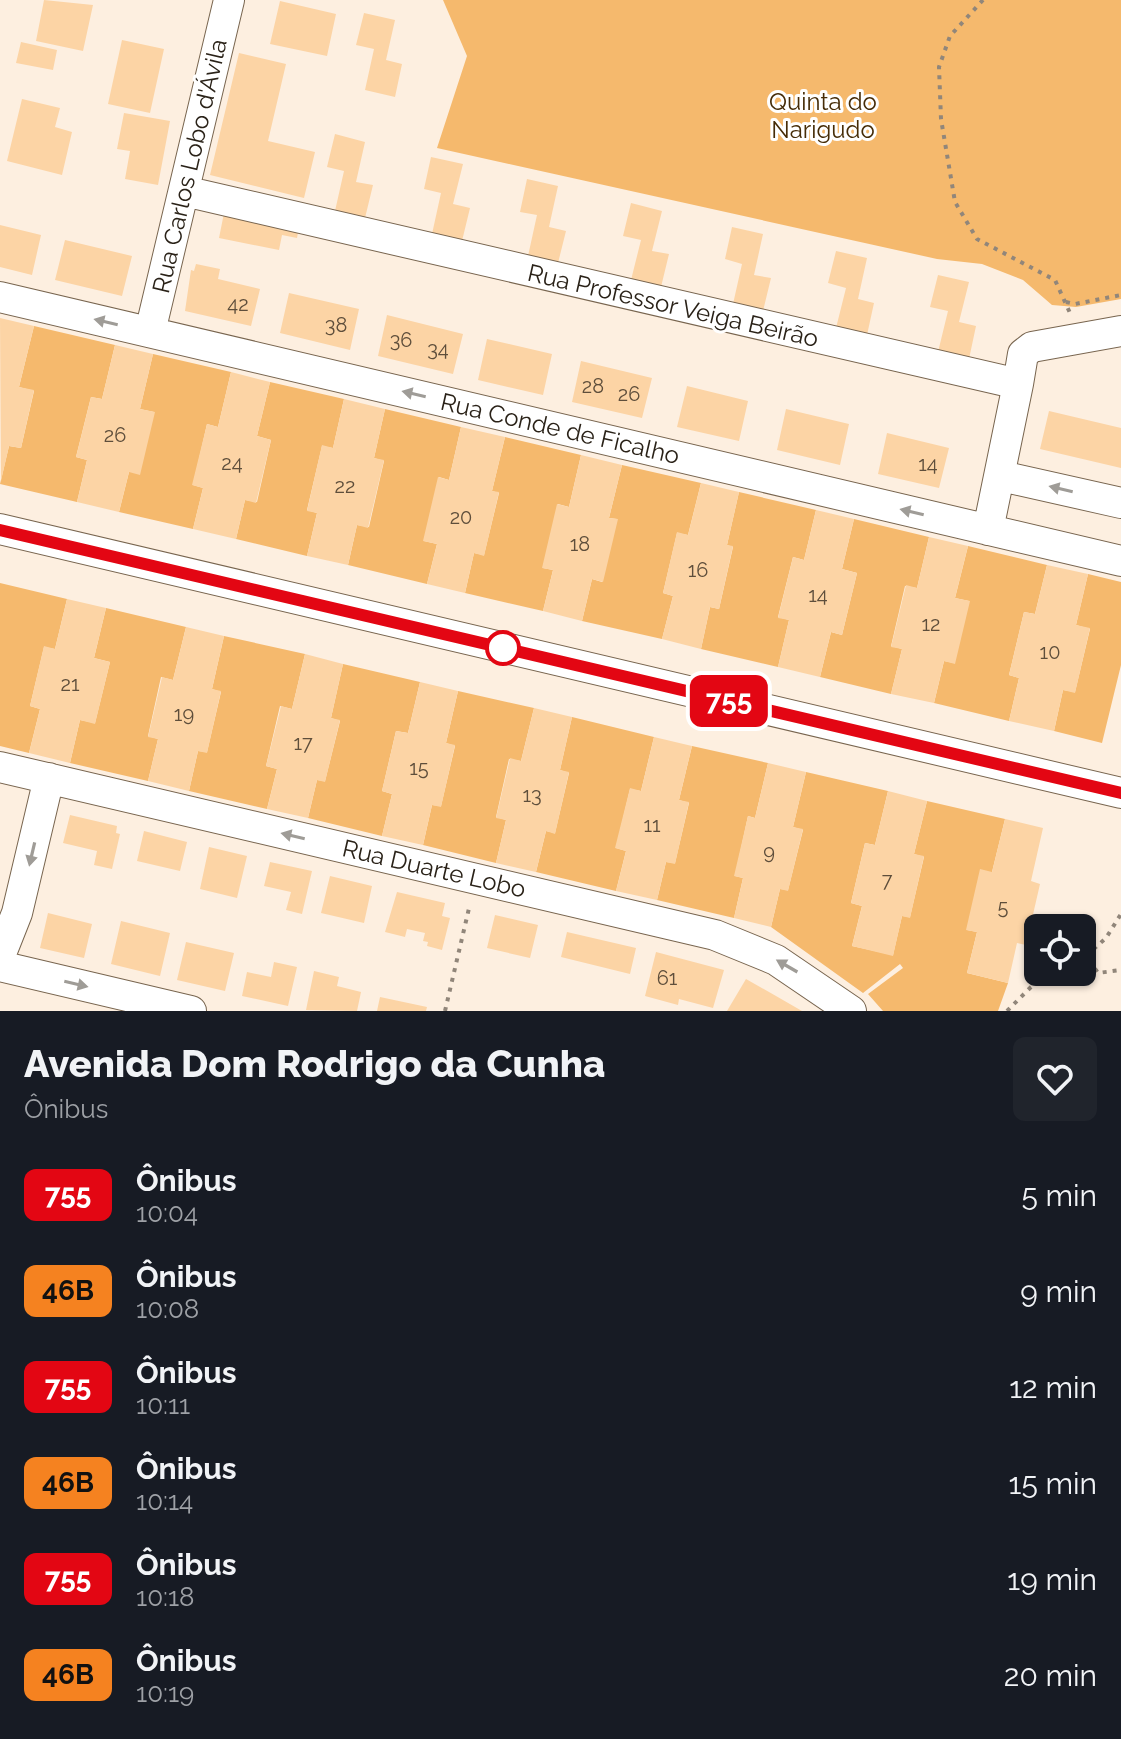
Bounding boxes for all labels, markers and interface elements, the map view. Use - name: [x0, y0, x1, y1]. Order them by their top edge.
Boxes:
- street label: Rua Carlos Lobo d'Ávila: [146, 36, 233, 296]
- park label: Quinta do Narigudo: [769, 87, 877, 144]
- street label: Rua Professor Veiga Beirão: [525, 258, 821, 353]
- house number: 42: [227, 292, 249, 316]
- house number: 38: [325, 313, 347, 337]
- one-way arrow: [94, 315, 119, 327]
- house number: 36: [390, 328, 412, 352]
- house number: 34: [427, 337, 449, 361]
- house number: 28: [582, 374, 604, 398]
- house number: 26: [618, 382, 640, 406]
- one-way arrow: [401, 387, 426, 400]
- street label: Rua Conde de Ficalho: [438, 387, 682, 470]
- house number: 26: [104, 423, 126, 447]
- house number: 24: [221, 451, 243, 475]
- house number: 14: [918, 452, 938, 476]
- house number: 22: [335, 474, 355, 498]
- one-way arrow: [1048, 482, 1073, 495]
- house number: 20: [450, 505, 472, 529]
- one-way arrow: [899, 505, 924, 518]
- house number: 18: [570, 532, 590, 556]
- house number: 16: [688, 558, 708, 582]
- house number: 14: [808, 583, 828, 607]
- house number: 12: [922, 612, 940, 636]
- unlabelled marker: [486, 631, 520, 665]
- house number: 10: [1040, 640, 1060, 664]
- house number: 21: [61, 672, 80, 696]
- line badge: 755: [683, 675, 775, 727]
- text: 755: [706, 684, 752, 717]
- house number: 19: [174, 702, 194, 726]
- house number: 17: [293, 731, 313, 755]
- house number: 15: [409, 756, 429, 780]
- house number: 13: [522, 783, 542, 807]
- house number: 11: [643, 813, 661, 837]
- one-way arrow: [281, 829, 306, 842]
- street label: Rua Duarte Lobo: [340, 833, 528, 904]
- house number: 9: [763, 840, 775, 864]
- one-way arrow: [25, 842, 38, 867]
- house number: 7: [882, 868, 893, 892]
- house number: 5: [998, 895, 1009, 919]
- map controls: [1024, 914, 1096, 986]
- button: locate: [1024, 914, 1096, 986]
- one-way arrow: [776, 959, 799, 973]
- house number: 61: [657, 966, 678, 990]
- one-way arrow: [64, 978, 89, 991]
- button: heart: [1013, 1037, 1097, 1121]
- text: Avenida Dom Rodrigo da Cunha: [24, 1041, 605, 1086]
- text: Ônibus: [24, 1094, 108, 1124]
- text: Ônibus: [136, 1163, 237, 1198]
- text: 755: [45, 1178, 91, 1211]
- text: 5 min: [1021, 1178, 1097, 1213]
- text: 10:04: [136, 1198, 198, 1228]
- text: Ônibus: [136, 1259, 237, 1294]
- text: 46B: [42, 1274, 94, 1307]
- text: 9 min: [1020, 1274, 1097, 1309]
- text: 10:08: [136, 1294, 199, 1324]
- text: Ônibus: [136, 1355, 237, 1390]
- text: 755: [45, 1370, 91, 1403]
- text: 12 min: [1009, 1370, 1097, 1405]
- text: 10:11: [136, 1390, 190, 1420]
- text: Ônibus: [136, 1451, 237, 1486]
- text: 46B: [42, 1466, 94, 1499]
- text: 15 min: [1009, 1466, 1097, 1501]
- text: 10:14: [136, 1486, 193, 1516]
- text: Ônibus: [136, 1547, 237, 1582]
- text: 755: [45, 1562, 91, 1595]
- text: 19 min: [1007, 1562, 1097, 1597]
- text: 10:18: [136, 1582, 194, 1612]
- text: Ônibus: [136, 1643, 237, 1678]
- text: 46B: [42, 1658, 94, 1691]
- text: 20 min: [1004, 1658, 1097, 1693]
- text: 10:19: [136, 1678, 194, 1708]

